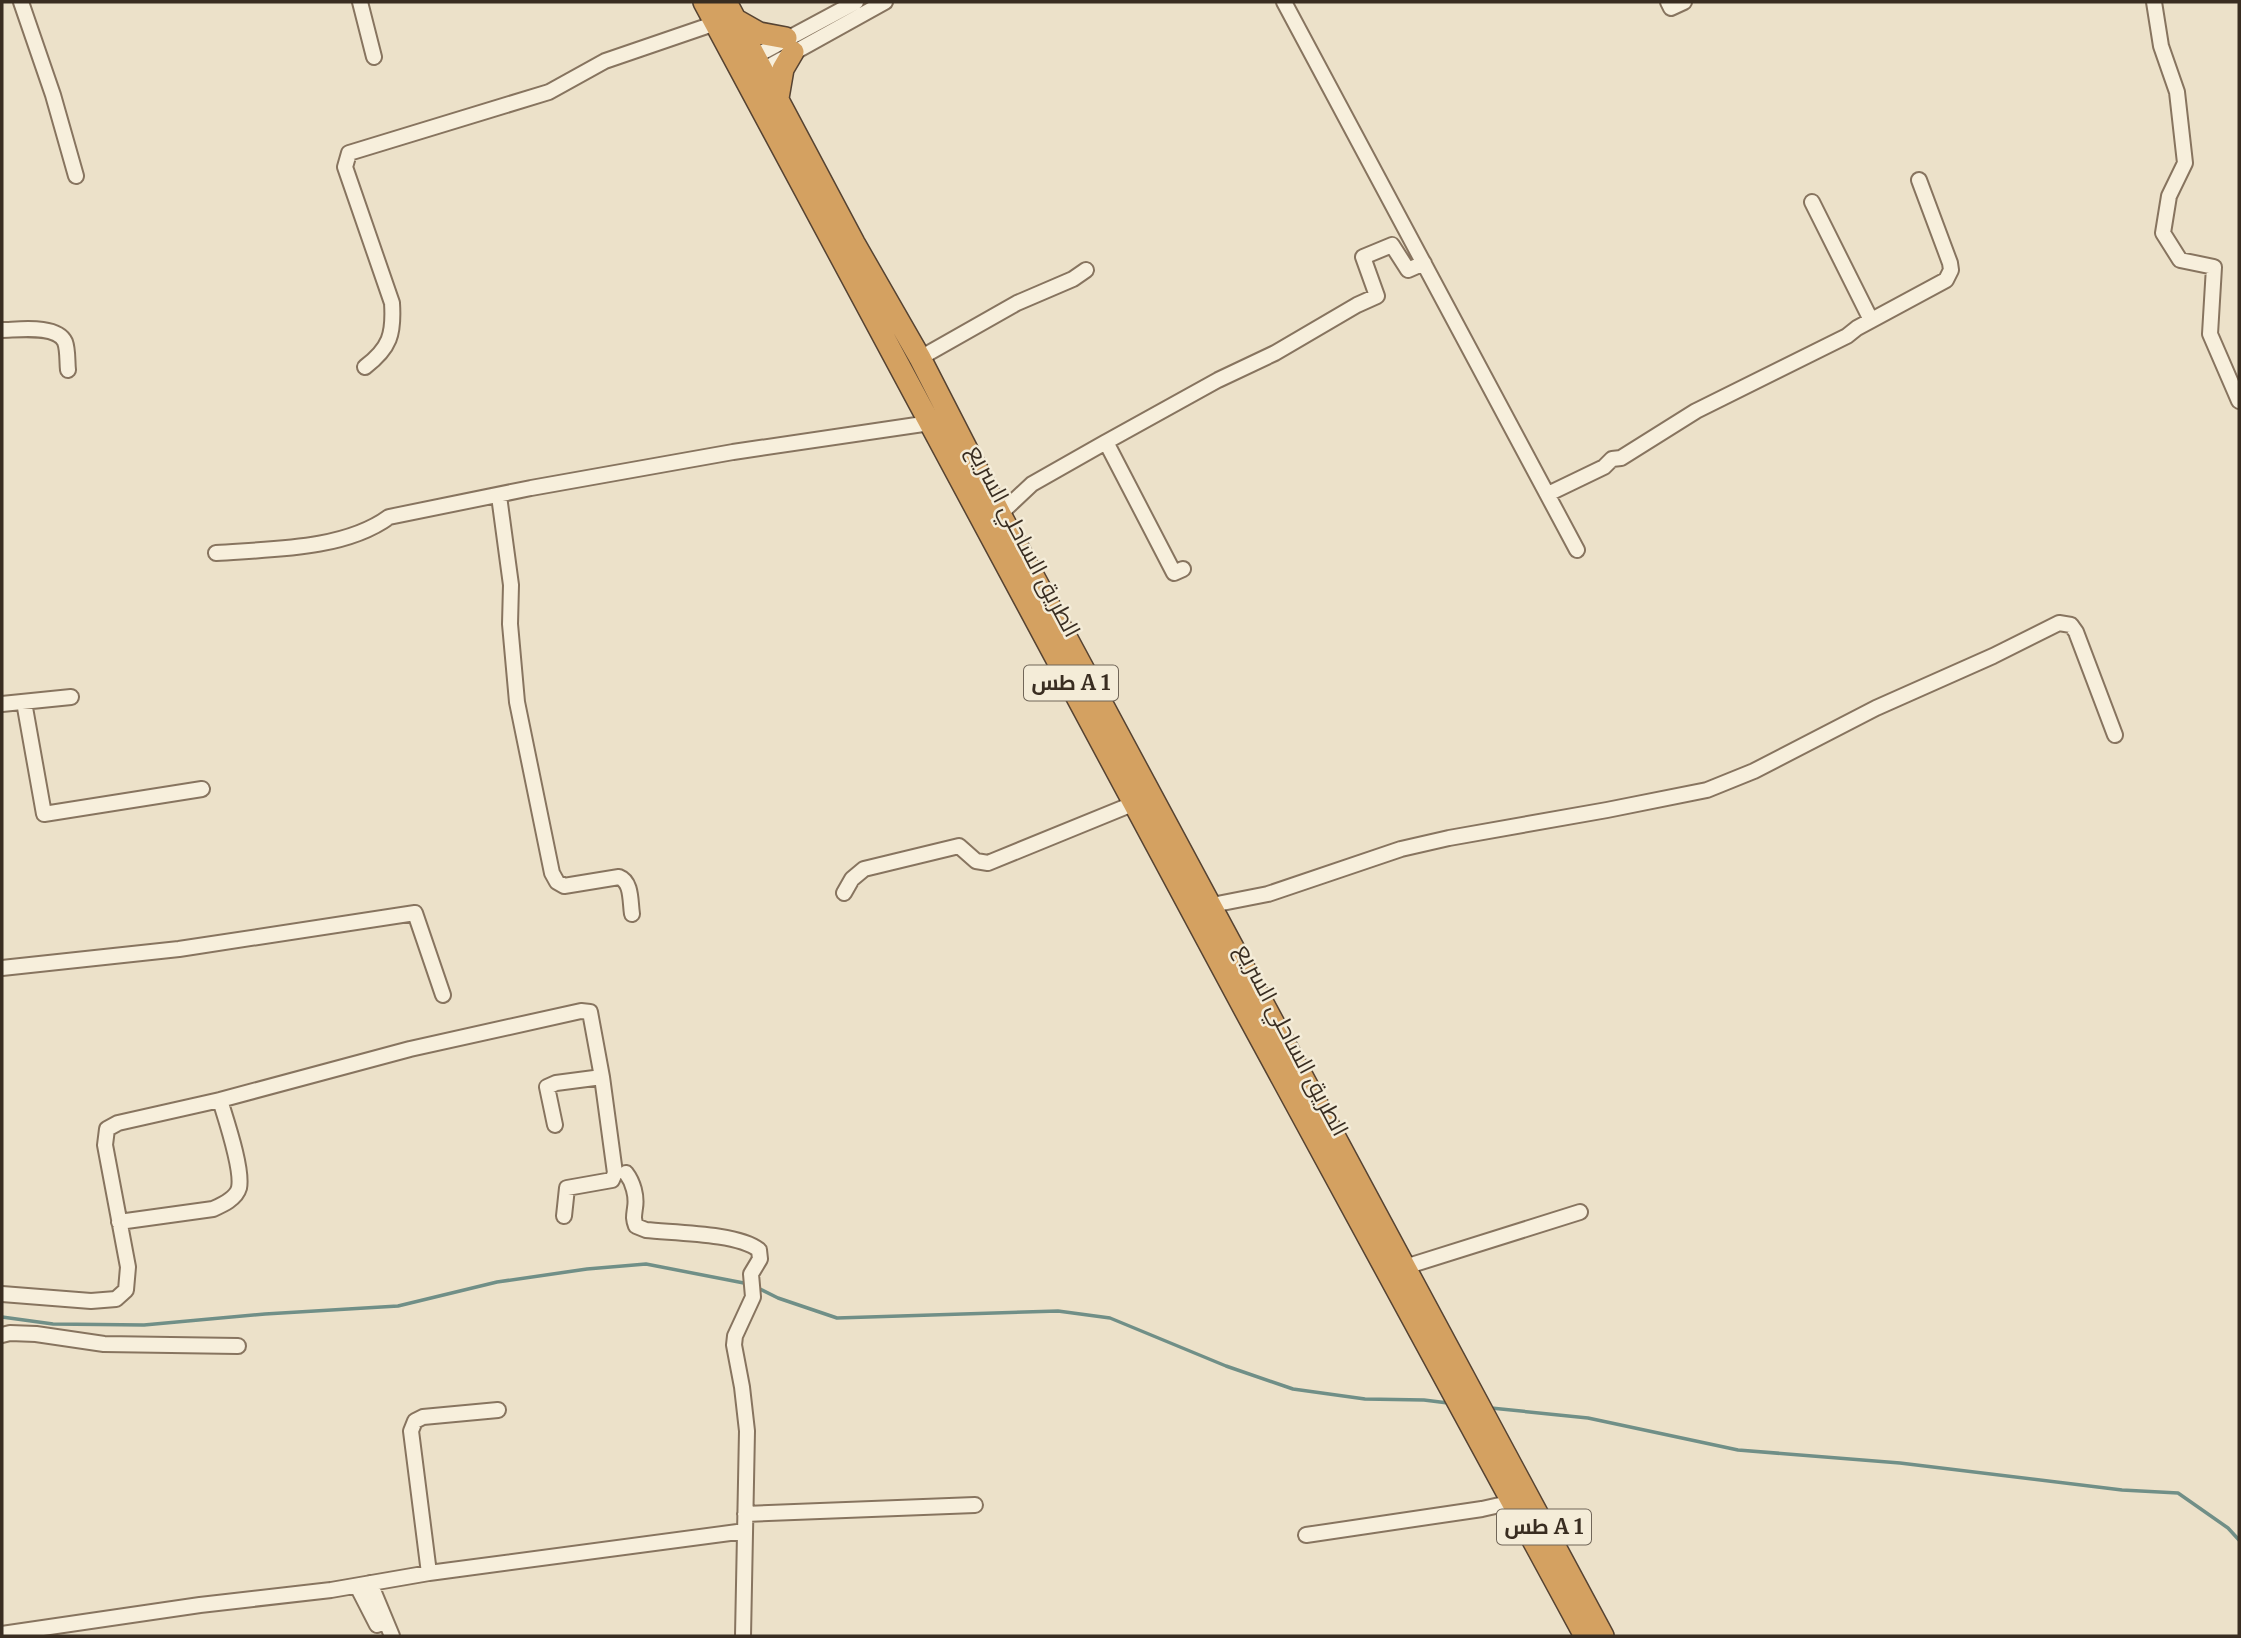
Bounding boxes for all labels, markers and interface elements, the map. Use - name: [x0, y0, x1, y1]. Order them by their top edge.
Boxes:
- street label: الطريق الساحلي السريع: [958, 440, 1087, 644]
- road number: طس A 1: [1024, 666, 1118, 700]
- street label: الطريق الساحلي السريع: [1226, 939, 1355, 1143]
- road number: طس A 1: [1497, 1510, 1591, 1544]

